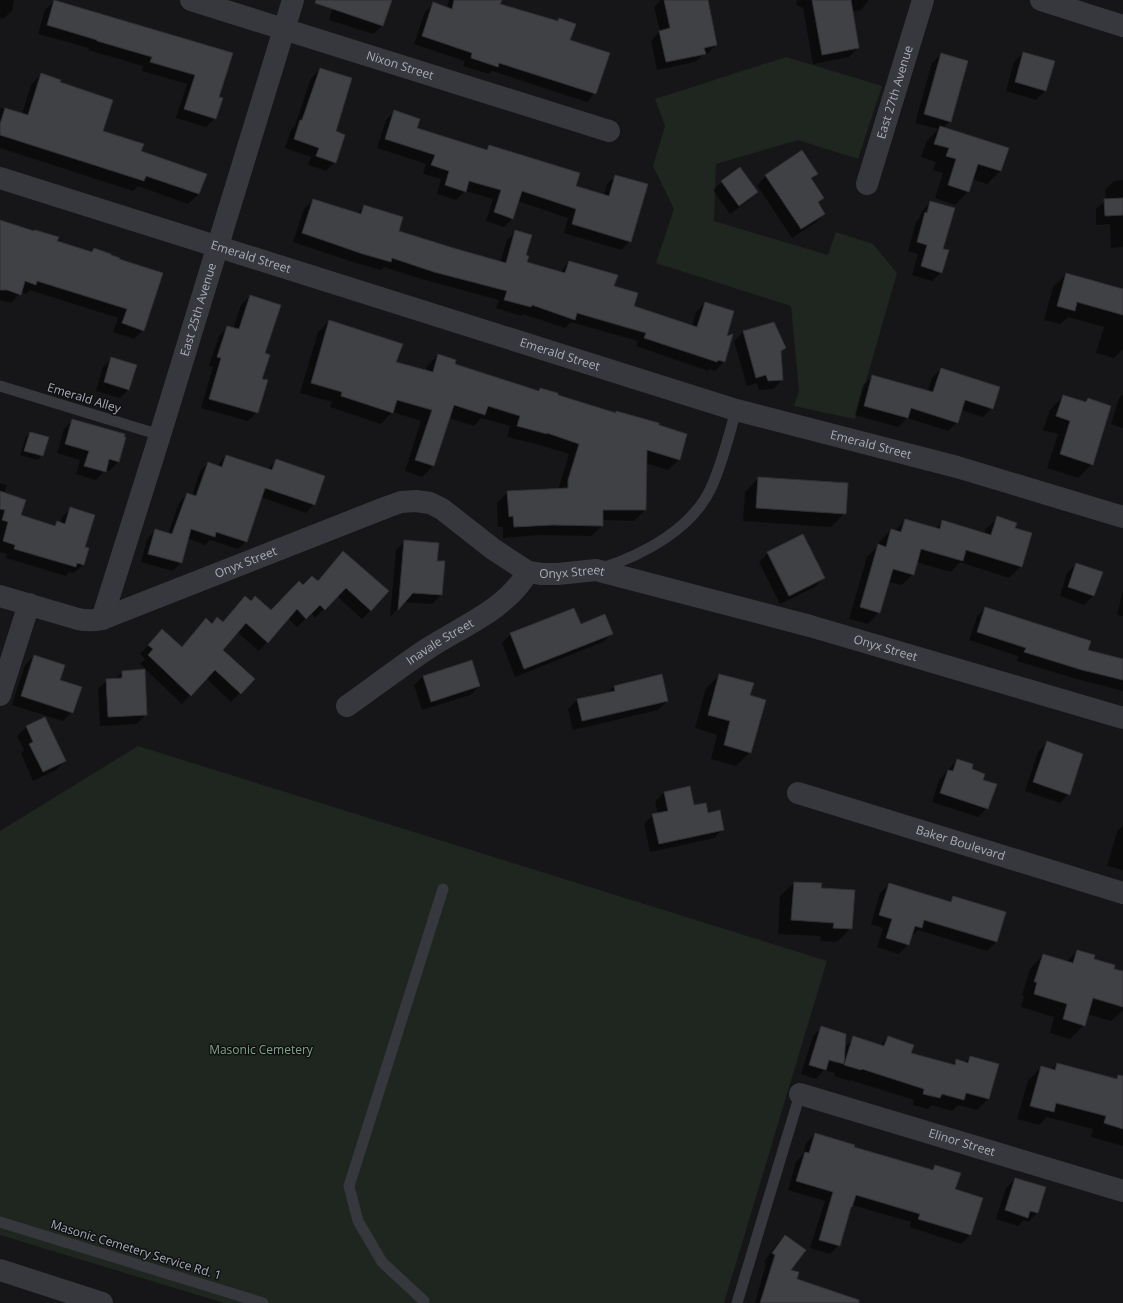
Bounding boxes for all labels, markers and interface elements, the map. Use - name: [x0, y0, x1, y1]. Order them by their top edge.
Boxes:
- street label: East 27th Avenue: [872, 43, 917, 141]
- street label: Nixon Street: [364, 46, 436, 84]
- street label: Emerald Street: [209, 236, 293, 277]
- street label: East 25th Avenue: [176, 260, 220, 358]
- street label: Emerald Street: [518, 333, 602, 375]
- street label: Emerald Alley: [45, 378, 124, 417]
- street label: Emerald Street: [829, 426, 913, 463]
- street label: Onyx Street: [212, 542, 279, 582]
- street label: Onyx Street: [539, 561, 607, 582]
- street label: Inavale Street: [403, 614, 477, 669]
- street label: Onyx Street: [852, 630, 919, 665]
- street label: Baker Boulevard: [914, 821, 1007, 864]
- park label: Masonic Cemetery: [209, 1041, 314, 1058]
- street label: Elinor Street: [927, 1124, 997, 1160]
- street label: Masonic Cemetery Service Rd. 1: [49, 1215, 224, 1284]

